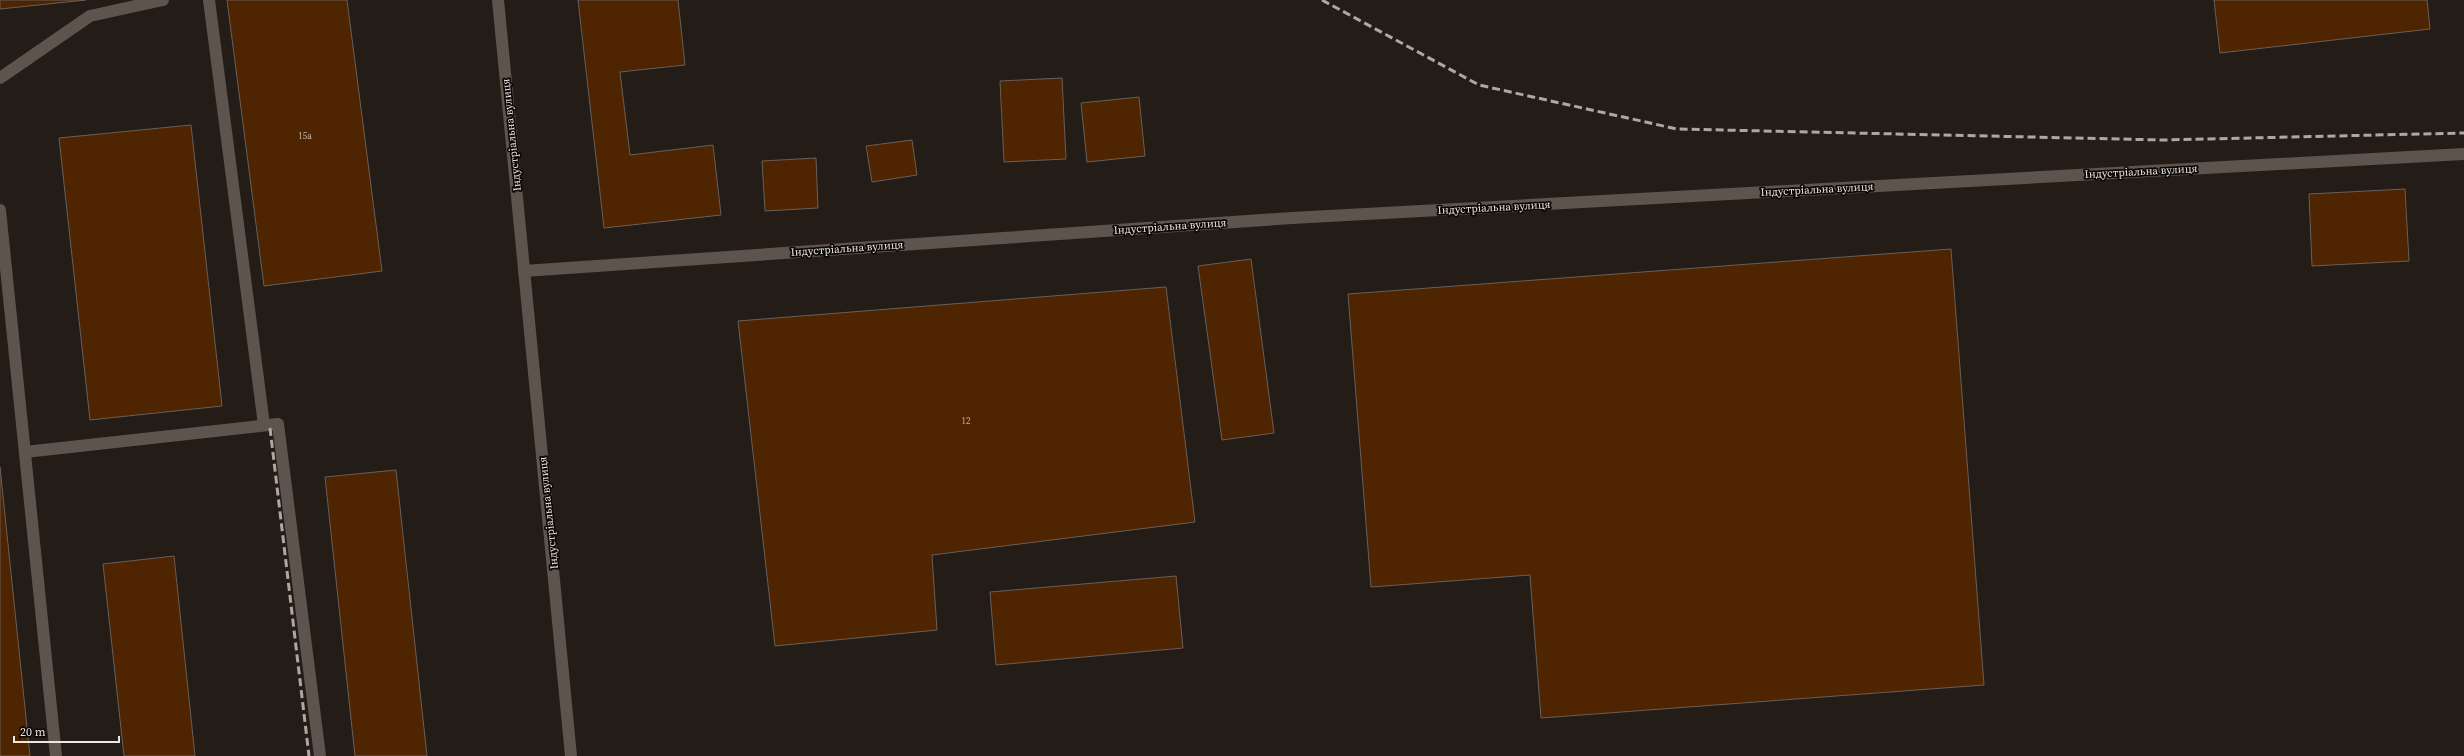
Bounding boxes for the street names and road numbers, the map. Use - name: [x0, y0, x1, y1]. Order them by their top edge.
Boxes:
- street label: Індустріальна вулиця: [498, 78, 525, 192]
- street label: Індустріальна вулиця: [2084, 161, 2198, 182]
- street label: Індустріальна вулиця: [1760, 179, 1874, 200]
- street label: Індустріальна вулиця: [1437, 197, 1551, 218]
- street label: Індустріальна вулиця: [1113, 215, 1227, 238]
- street label: Індустріальна вулиця: [790, 237, 904, 260]
- street label: Індустріальна вулиця: [535, 456, 562, 570]

